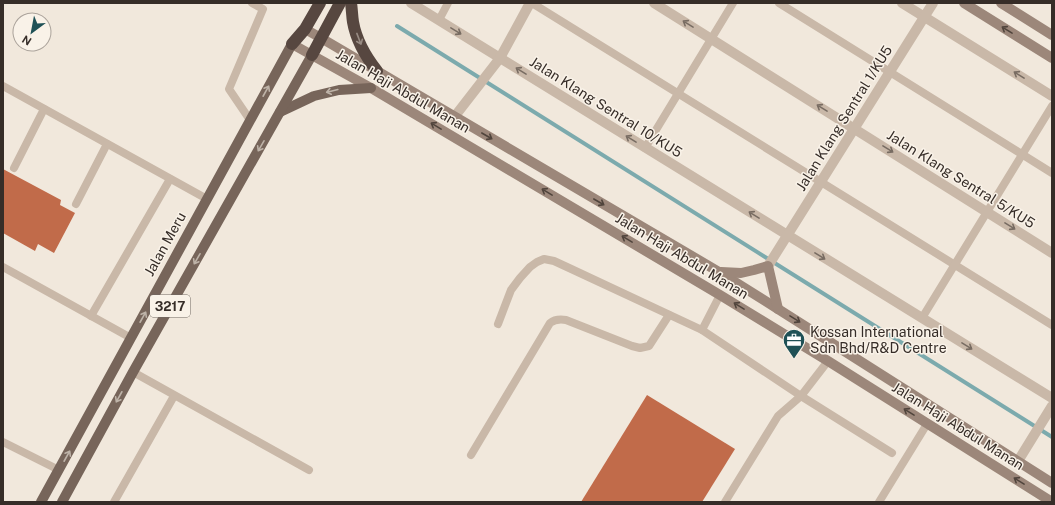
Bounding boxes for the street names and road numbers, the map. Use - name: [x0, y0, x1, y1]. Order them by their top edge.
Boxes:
- street label: Jalan Klang Sentral 1/KU5: [793, 42, 895, 193]
- street label: Jalan Haji Abdul Manan: [333, 46, 473, 136]
- street label: Jalan Klang Sentral 10/KU5: [527, 53, 685, 161]
- street label: Jalan Klang Sentral 5/KU5: [884, 127, 1038, 231]
- street label: Jalan Meru: [141, 209, 189, 279]
- street label: Jalan Haji Abdul Manan: [613, 210, 751, 302]
- road number: 3217: [150, 295, 190, 317]
- street label: Jalan Haji Abdul Manan: [889, 379, 1027, 473]

